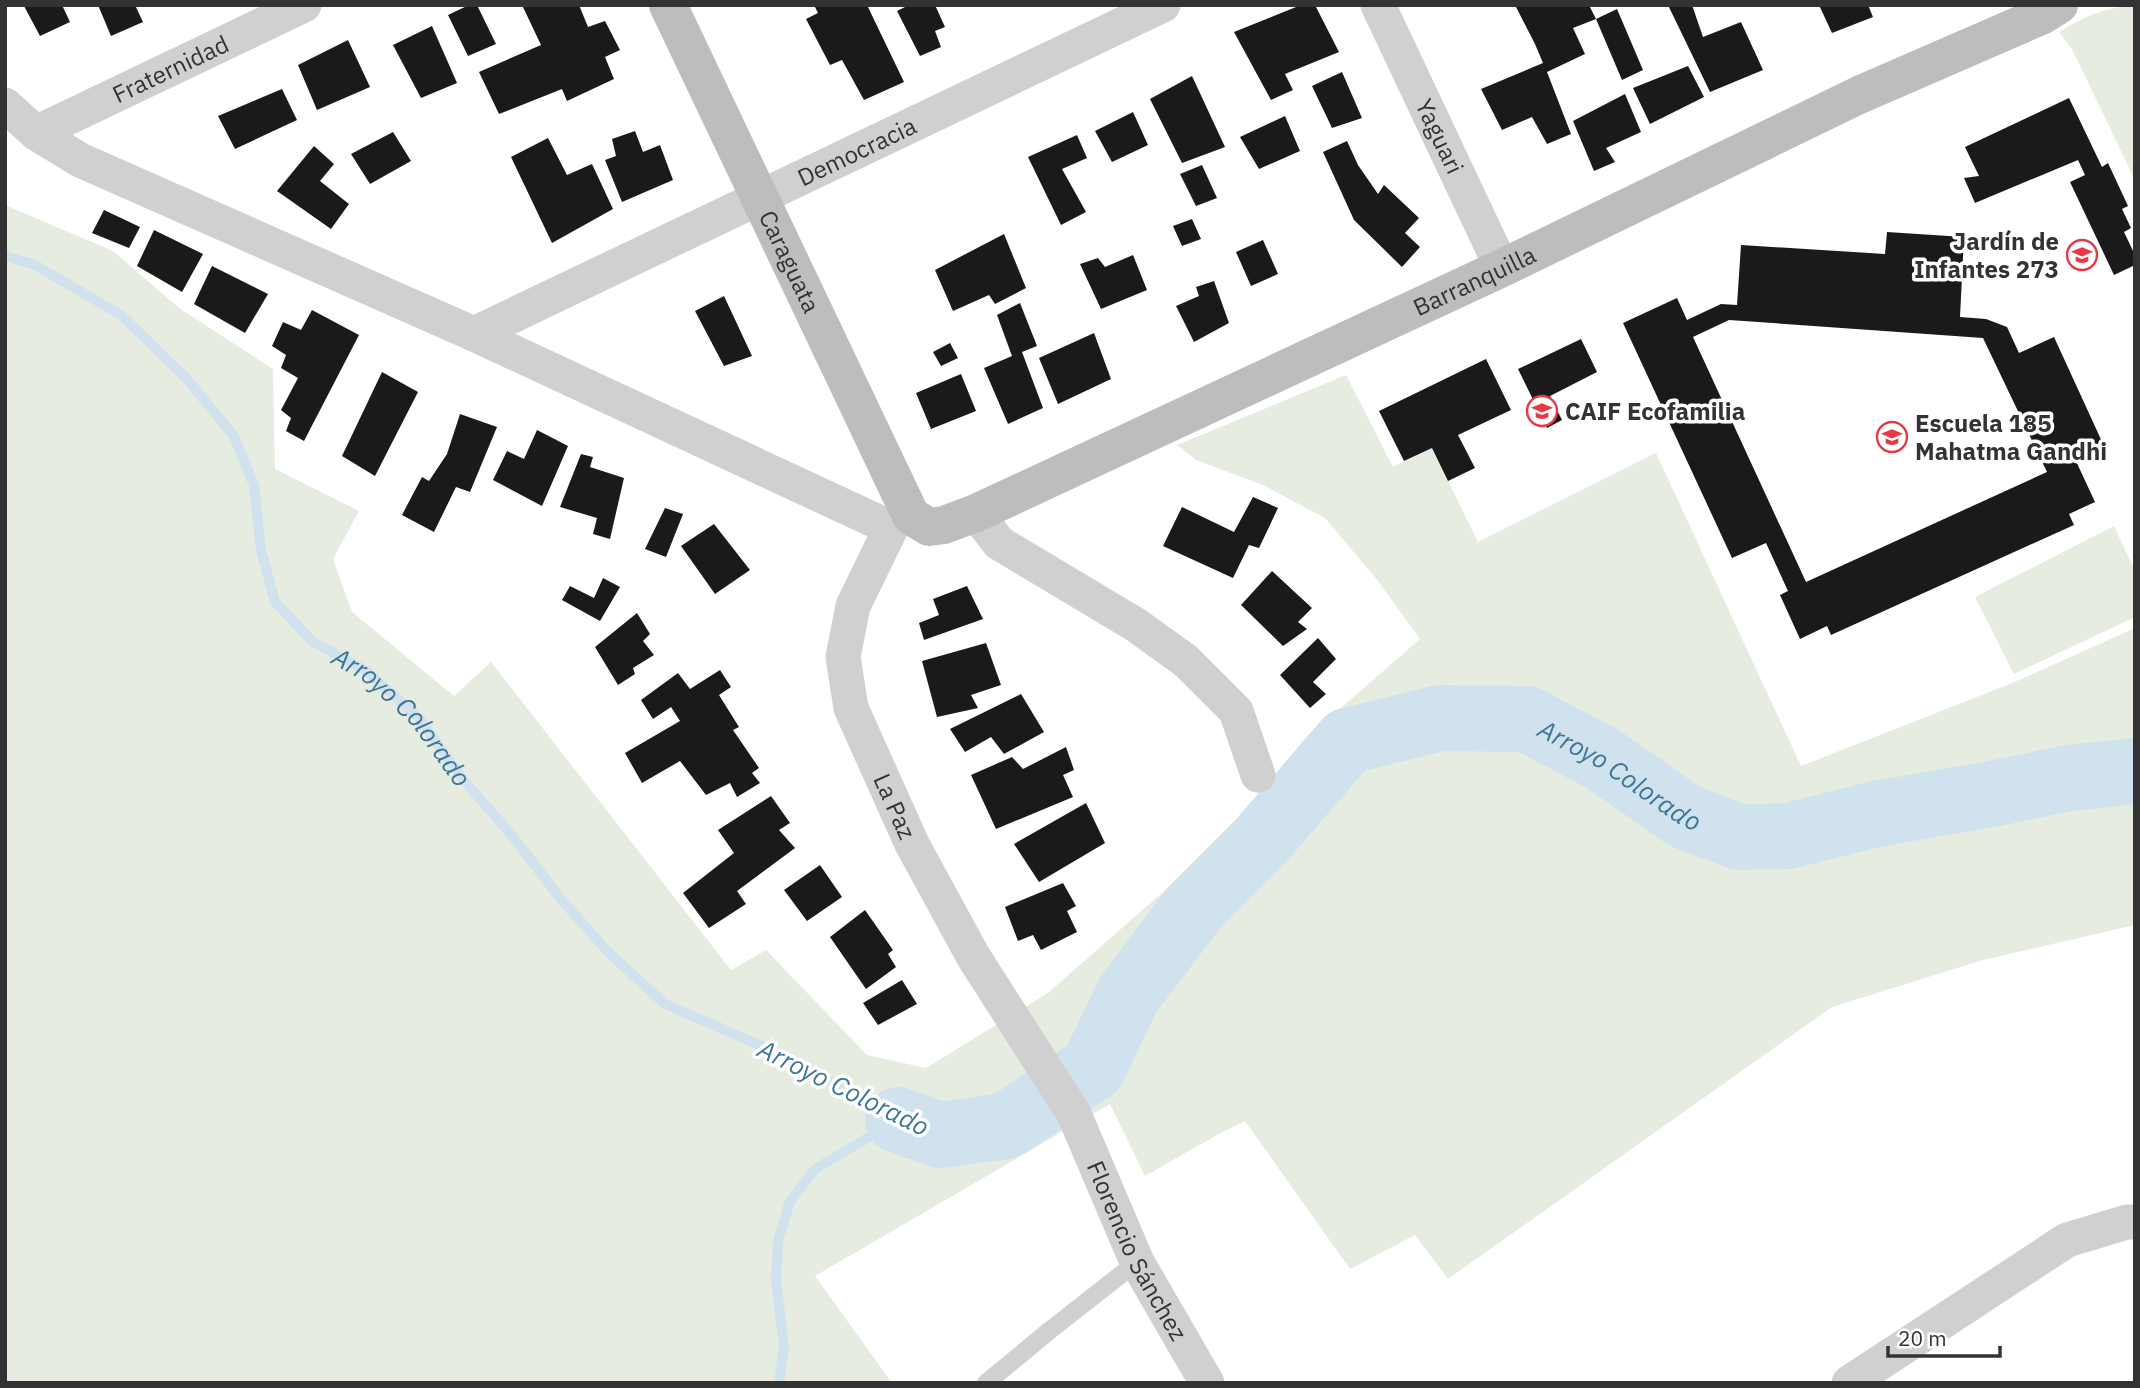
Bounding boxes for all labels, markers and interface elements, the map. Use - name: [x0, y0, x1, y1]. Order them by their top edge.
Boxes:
- street label: Fraternidad: [107, 27, 234, 110]
- street label: Yaguari: [1408, 93, 1471, 179]
- street label: Democracia: [792, 109, 922, 193]
- street label: Caraguata: [752, 205, 828, 318]
- place label: Jardín de Infantes 273: [1914, 225, 2059, 285]
- street label: Barranquilla: [1408, 238, 1541, 323]
- school or university icon: Jardín de Infantes 273: [2065, 238, 2099, 272]
- school or university icon: CAIF Ecofamilia: [1525, 394, 1559, 428]
- place label: CAIF Ecofamilia: [1565, 395, 1745, 427]
- place label: Escuela 185 Mahatma Gandhi: [1915, 407, 2107, 467]
- school or university icon: Escuela 185 Mahatma Gandhi: [1875, 420, 1909, 454]
- water label: Arroyo Colorado: [326, 638, 479, 793]
- water label: Arroyo Colorado: [1532, 711, 1706, 838]
- street label: La Paz: [866, 768, 924, 844]
- water label: Arroyo Colorado: [752, 1030, 935, 1143]
- street label: Florencio Sánchez: [1080, 1156, 1195, 1346]
- scale bar: [1888, 1314, 2000, 1358]
- text: 20 m: [1898, 1324, 1947, 1352]

